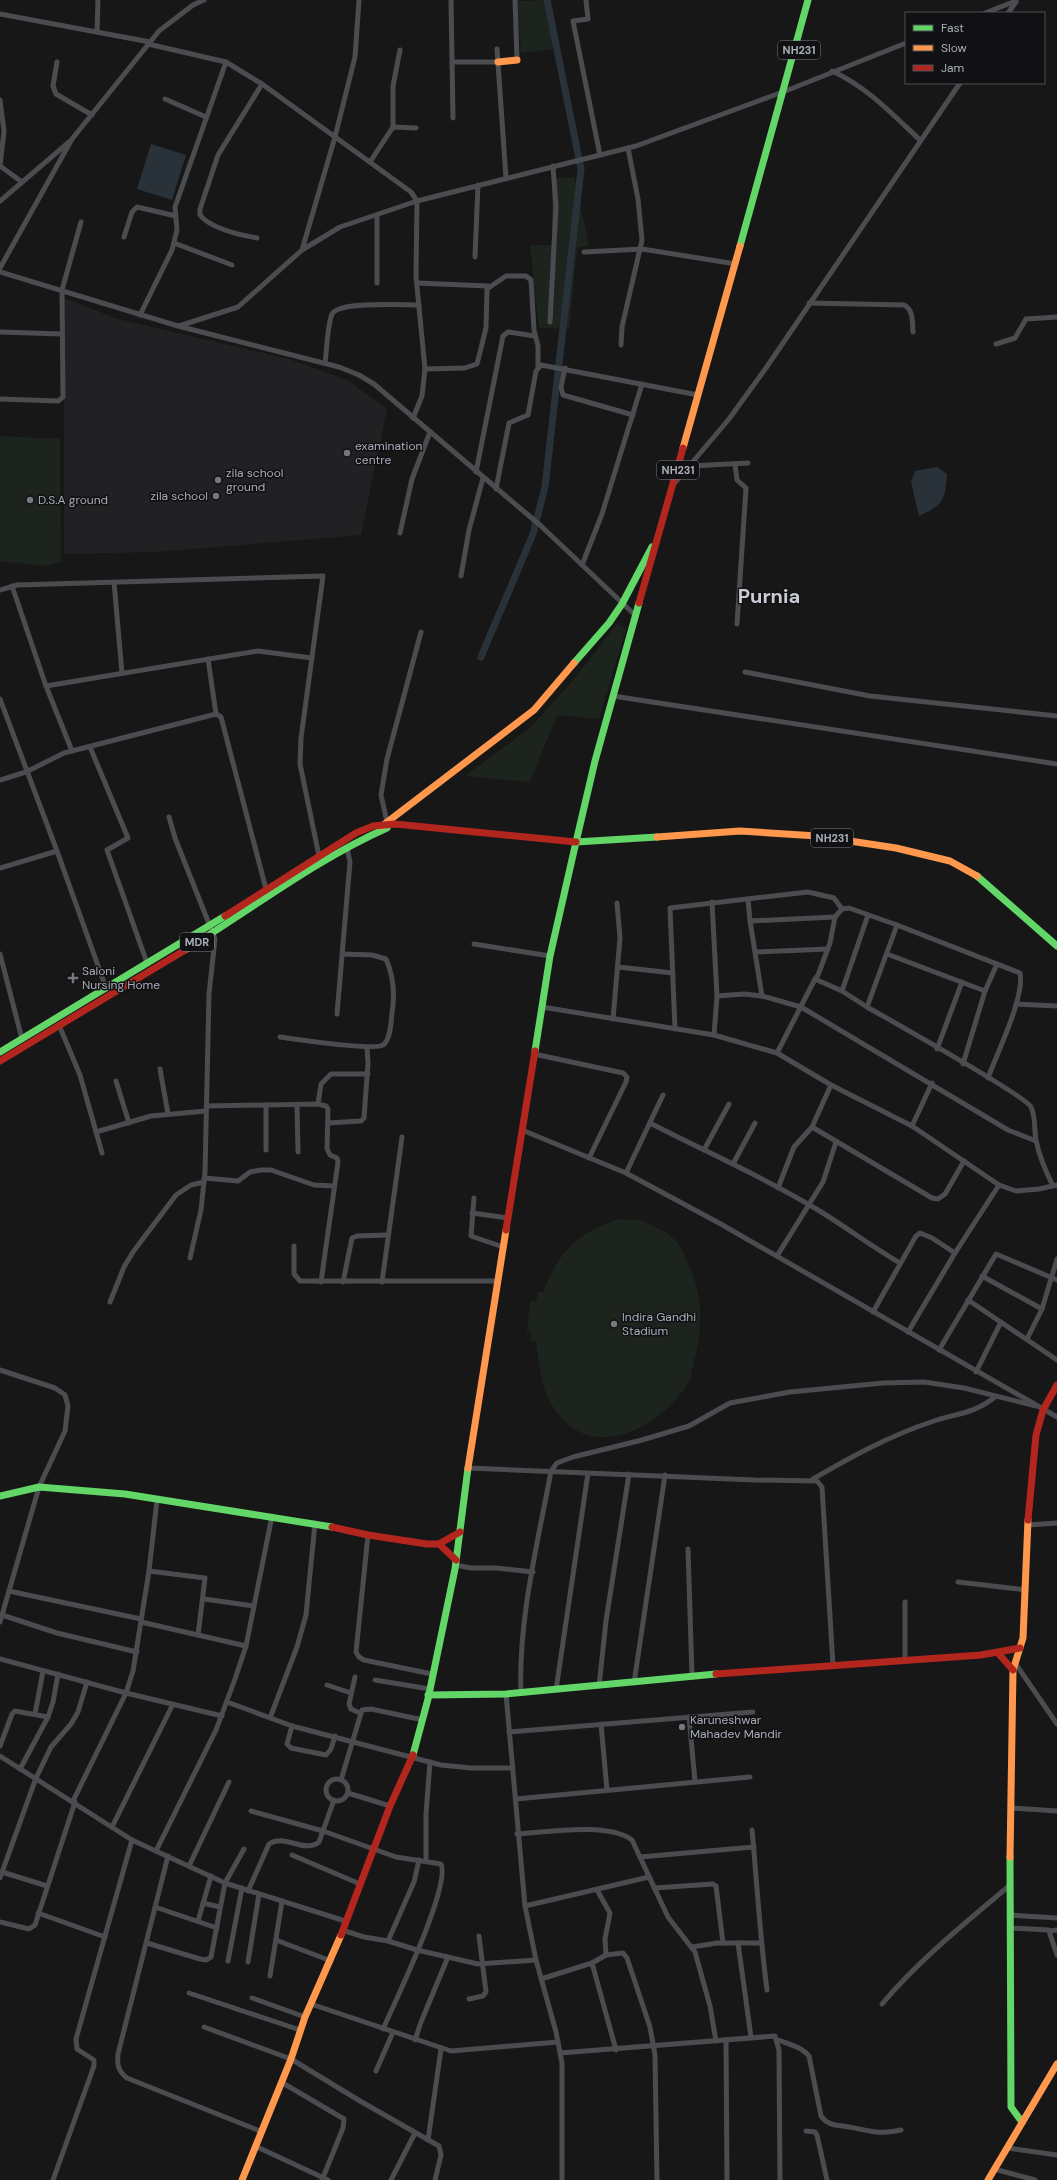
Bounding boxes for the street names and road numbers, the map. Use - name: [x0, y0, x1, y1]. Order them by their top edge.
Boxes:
- road number: NH231: [778, 41, 820, 59]
- road number: NH231: [657, 461, 699, 479]
- road number: NH231: [811, 829, 853, 847]
- road number: MDR: [180, 933, 214, 951]

